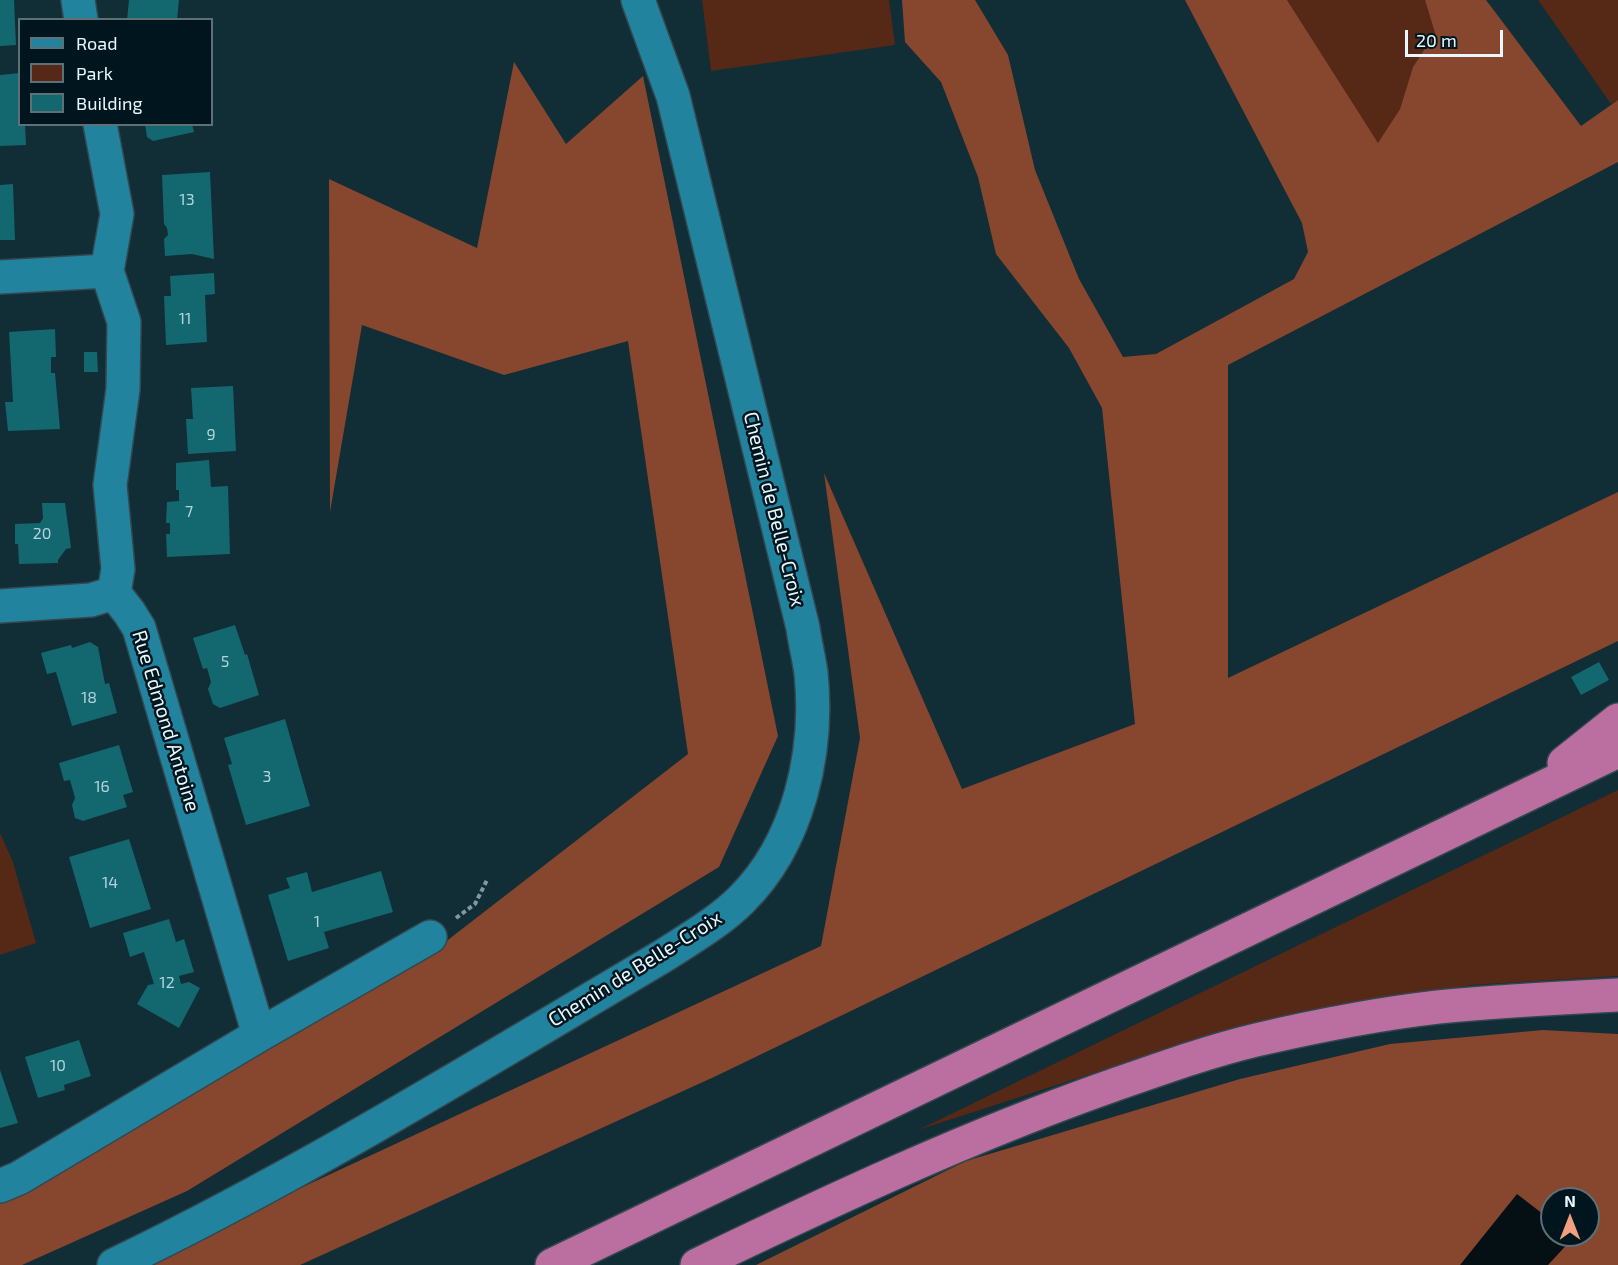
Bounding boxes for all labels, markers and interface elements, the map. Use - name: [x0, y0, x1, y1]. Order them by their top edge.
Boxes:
- legend: [18, 18, 213, 126]
- scale bar: [1408, 18, 1506, 56]
- text: 20 m: [1416, 29, 1457, 51]
- text: Road: [76, 32, 117, 54]
- text: Park: [76, 62, 113, 84]
- text: Building: [76, 92, 143, 114]
- house number: 13: [179, 190, 195, 210]
- house number: 11: [179, 309, 191, 329]
- street label: Chemin de Belle-Croix: [738, 409, 810, 609]
- house number: 9: [206, 425, 216, 445]
- house number: 7: [185, 502, 193, 522]
- house number: 20: [33, 524, 51, 544]
- street label: Rue Edmond Antoine: [127, 627, 205, 815]
- house number: 5: [221, 652, 229, 672]
- house number: 18: [81, 688, 97, 708]
- house number: 3: [263, 767, 271, 787]
- house number: 16: [94, 777, 110, 797]
- house number: 14: [102, 873, 118, 893]
- street label: Chemin de Belle-Croix: [544, 906, 726, 1032]
- house number: 1: [314, 912, 320, 932]
- house number: 12: [159, 973, 175, 993]
- house number: 10: [50, 1056, 66, 1076]
- north arrow: [1540, 1187, 1600, 1247]
- text: N: [1564, 1191, 1576, 1210]

